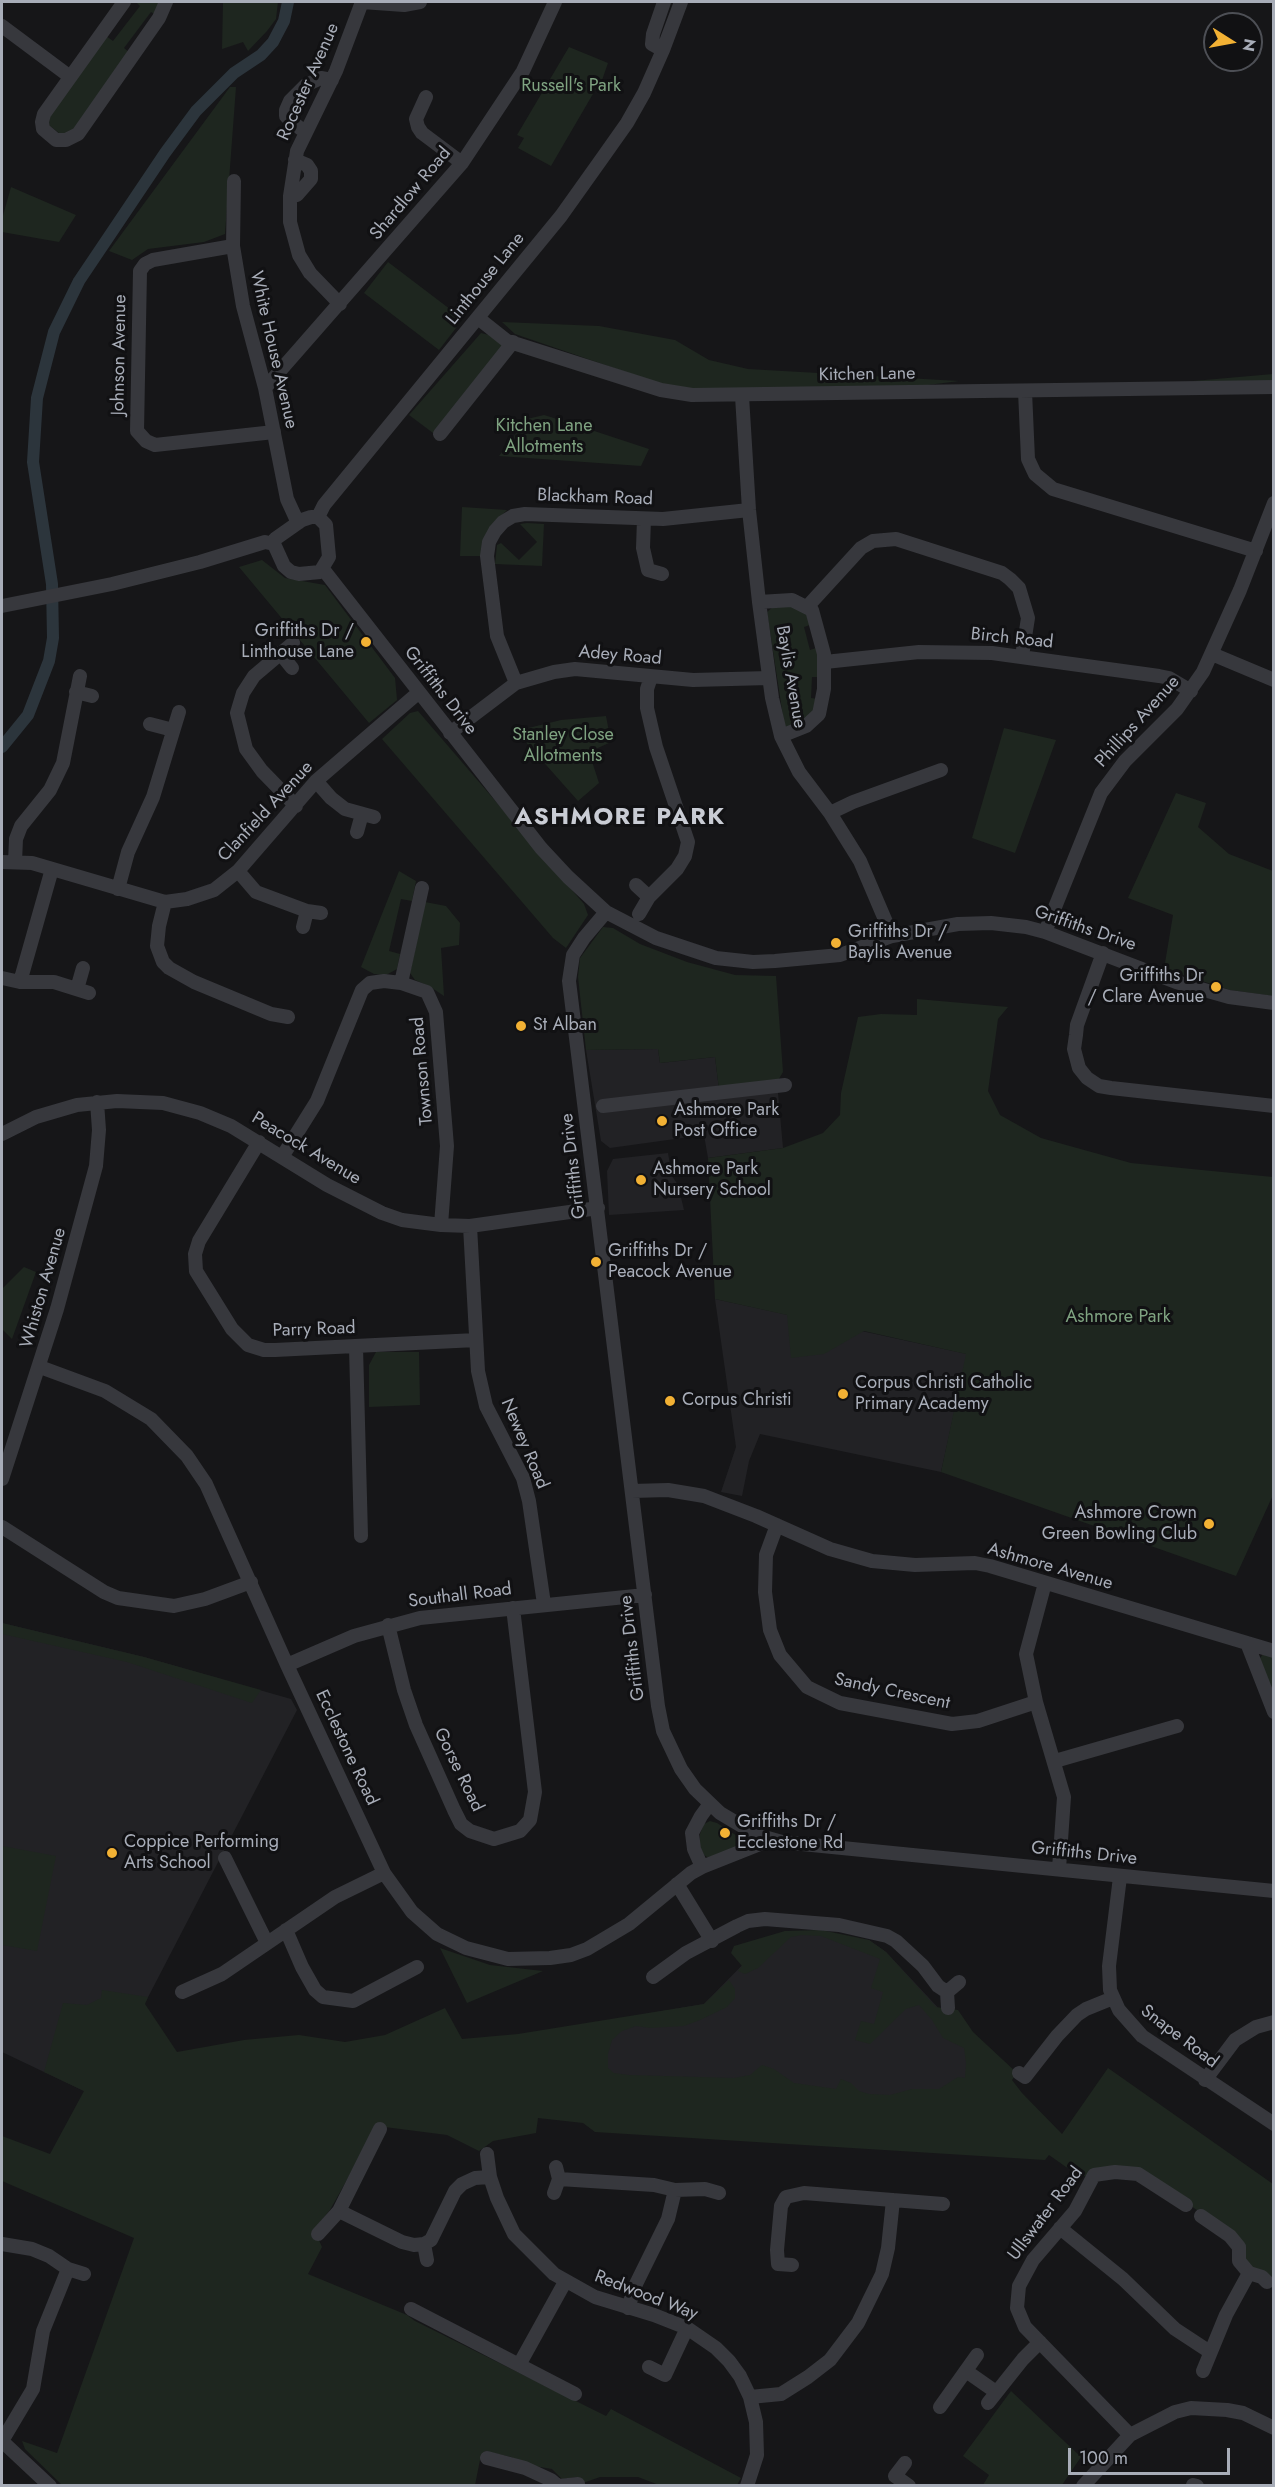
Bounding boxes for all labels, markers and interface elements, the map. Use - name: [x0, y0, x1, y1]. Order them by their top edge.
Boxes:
- north arrow: [1203, 12, 1263, 72]
- street label: Rocester Avenue: [273, 20, 345, 144]
- text: N: [1237, 37, 1262, 54]
- park label: Russell's Park: [521, 76, 621, 98]
- street label: Shardlow Road: [366, 143, 456, 245]
- street label: Linthouse Lane: [442, 228, 530, 330]
- street label: White House Avenue: [244, 269, 302, 431]
- street label: Johnson Avenue: [108, 294, 132, 416]
- street label: Kitchen Lane: [818, 363, 916, 387]
- park label: Kitchen Lane Allotments: [496, 416, 592, 458]
- street label: Blackham Road: [537, 485, 653, 511]
- place label: Griffiths Dr / Linthouse Lane: [241, 621, 354, 664]
- street label: Baylis Avenue: [770, 624, 810, 730]
- street label: Birch Road: [970, 624, 1054, 654]
- marker: Griffiths Dr / Linthouse Lane: [359, 635, 373, 649]
- street label: Adey Road: [578, 642, 662, 670]
- street label: Griffiths Drive: [399, 643, 481, 739]
- street label: Phillips Avenue: [1091, 672, 1185, 772]
- park label: Stanley Close Allotments: [512, 725, 614, 768]
- street label: Clanfield Avenue: [214, 757, 318, 867]
- district label: ASHMORE PARK: [514, 804, 726, 832]
- street label: Griffiths Drive: [1031, 901, 1139, 957]
- place label: Griffiths Dr / Baylis Avenue: [848, 922, 952, 964]
- marker: Griffiths Dr / Baylis Avenue: [829, 936, 843, 950]
- place label: Griffiths Dr / Clare Avenue: [1088, 966, 1204, 1008]
- marker: Griffiths Dr / Clare Avenue: [1209, 980, 1223, 994]
- place label: St Alban: [533, 1015, 597, 1037]
- street label: Townson Road: [408, 1016, 438, 1126]
- marker: St Alban: [514, 1019, 528, 1033]
- place label: Ashmore Park Post Office: [674, 1100, 779, 1142]
- street label: Peacock Avenue: [247, 1108, 365, 1190]
- street label: Griffiths Drive: [557, 1112, 591, 1220]
- marker: Ashmore Park Post Office: [655, 1114, 669, 1128]
- place label: Ashmore Park Nursery School: [653, 1159, 771, 1202]
- marker: Ashmore Park Nursery School: [634, 1173, 648, 1187]
- street label: Whiston Avenue: [16, 1225, 72, 1351]
- place label: Griffiths Dr / Peacock Avenue: [608, 1241, 732, 1284]
- marker: Griffiths Dr / Peacock Avenue: [589, 1255, 603, 1269]
- park label: Ashmore Park: [1065, 1307, 1171, 1329]
- street label: Parry Road: [272, 1318, 356, 1342]
- place label: Corpus Christi Catholic Primary Academy: [855, 1373, 1032, 1416]
- marker: Corpus Christi Catholic Primary Academy: [836, 1387, 850, 1401]
- place label: Corpus Christi: [682, 1390, 792, 1412]
- marker: Corpus Christi: [663, 1394, 677, 1408]
- street label: Newey Road: [495, 1396, 553, 1492]
- place label: Ashmore Crown Green Bowling Club: [1042, 1503, 1197, 1546]
- marker: Ashmore Crown Green Bowling Club: [1202, 1517, 1216, 1531]
- street label: Ashmore Avenue: [985, 1539, 1115, 1595]
- street label: Southall Road: [407, 1579, 513, 1613]
- street label: Griffiths Drive: [616, 1594, 650, 1702]
- street label: Sandy Crescent: [832, 1669, 952, 1715]
- street label: Ecclestone Road: [310, 1687, 382, 1809]
- street label: Gorse Road: [428, 1725, 488, 1815]
- place label: Griffiths Dr / Ecclestone Rd: [737, 1812, 843, 1854]
- marker: Griffiths Dr / Ecclestone Rd: [718, 1826, 732, 1840]
- place label: Coppice Performing Arts School: [124, 1832, 279, 1874]
- street label: Griffiths Drive: [1030, 1838, 1138, 1870]
- marker: Coppice Performing Arts School: [105, 1846, 119, 1860]
- street label: Snape Road: [1136, 2001, 1222, 2073]
- street label: Ullswater Road: [1004, 2163, 1088, 2265]
- street label: Redwood Way: [591, 2266, 701, 2326]
- scale bar: [1071, 2436, 1233, 2474]
- text: 100 m: [1079, 2445, 1128, 2471]

